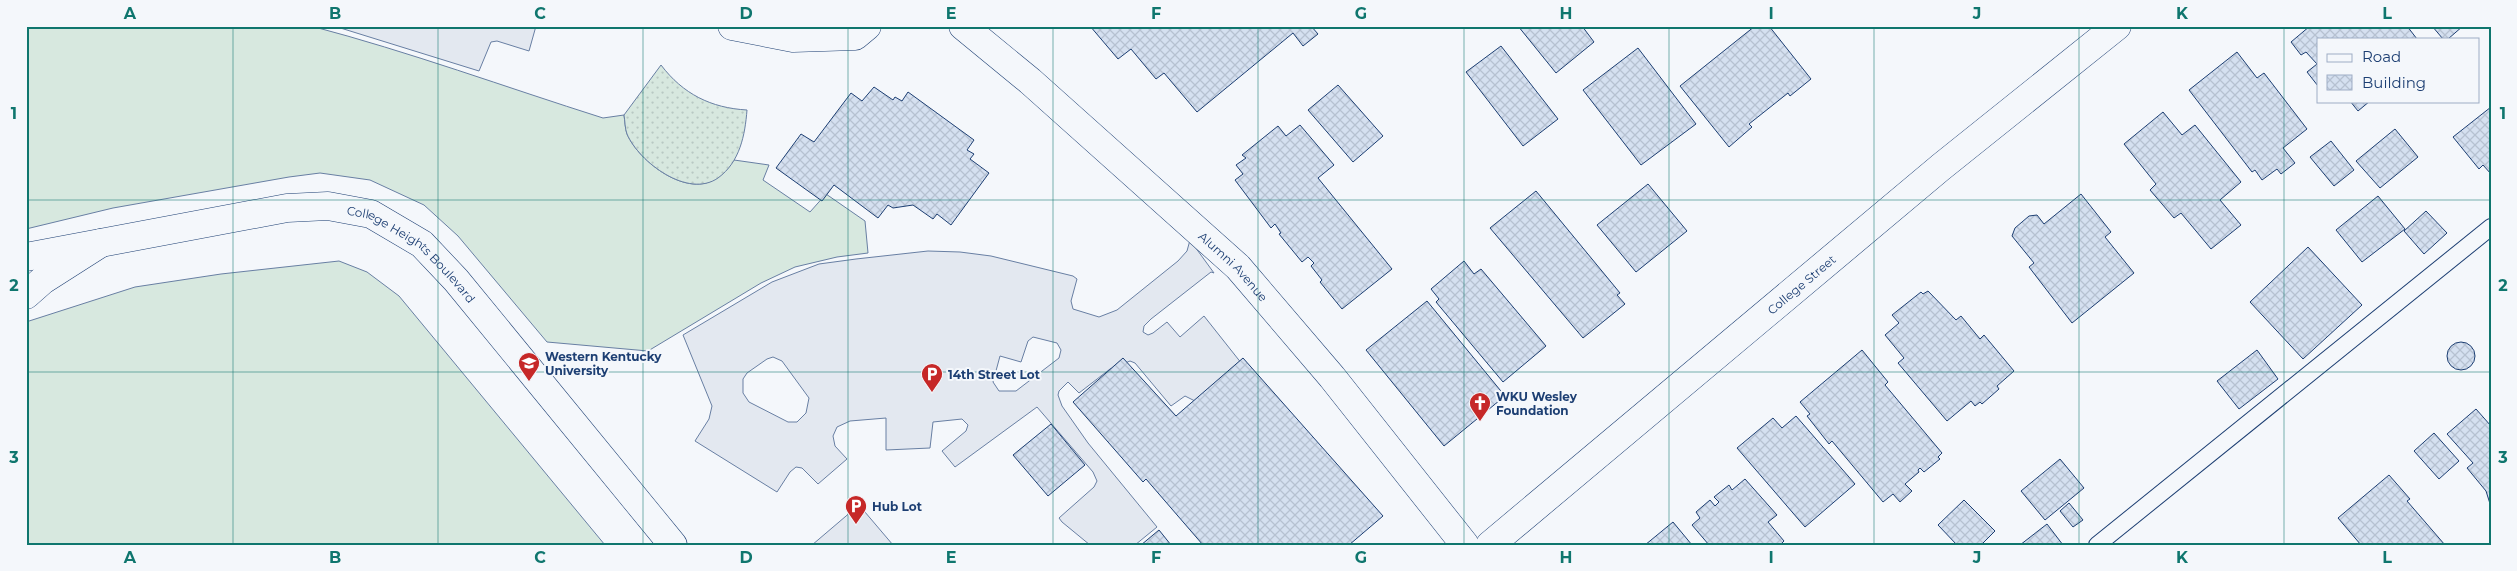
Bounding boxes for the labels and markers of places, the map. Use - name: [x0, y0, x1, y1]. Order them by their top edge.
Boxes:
- place label: Western Kentucky University: [545, 349, 662, 378]
- school or university icon: Western Kentucky University: [517, 351, 541, 382]
- parking icon: 14th Street Lot: [920, 362, 944, 393]
- place label: 14th Street Lot: [948, 367, 1041, 382]
- place label: WKU Wesley Foundation: [1496, 389, 1578, 418]
- church icon: WKU Wesley Foundation: [1468, 391, 1492, 422]
- parking icon: Hub Lot: [844, 494, 868, 525]
- place label: Hub Lot: [872, 499, 923, 514]

